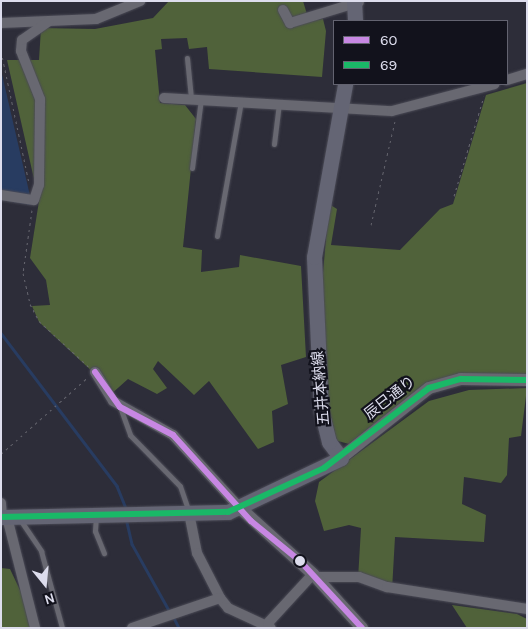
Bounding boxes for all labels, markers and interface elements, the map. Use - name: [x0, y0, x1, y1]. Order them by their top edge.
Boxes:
- legend: [333, 20, 508, 85]
- text: 60: [380, 31, 398, 49]
- text: 69: [380, 56, 397, 74]
- street label: 五井本納線: [309, 350, 333, 426]
- street label: 辰巳通り: [361, 372, 419, 424]
- unlabelled marker: [295, 556, 305, 566]
- north arrow: [20, 559, 70, 609]
- text: N: [42, 589, 57, 608]

